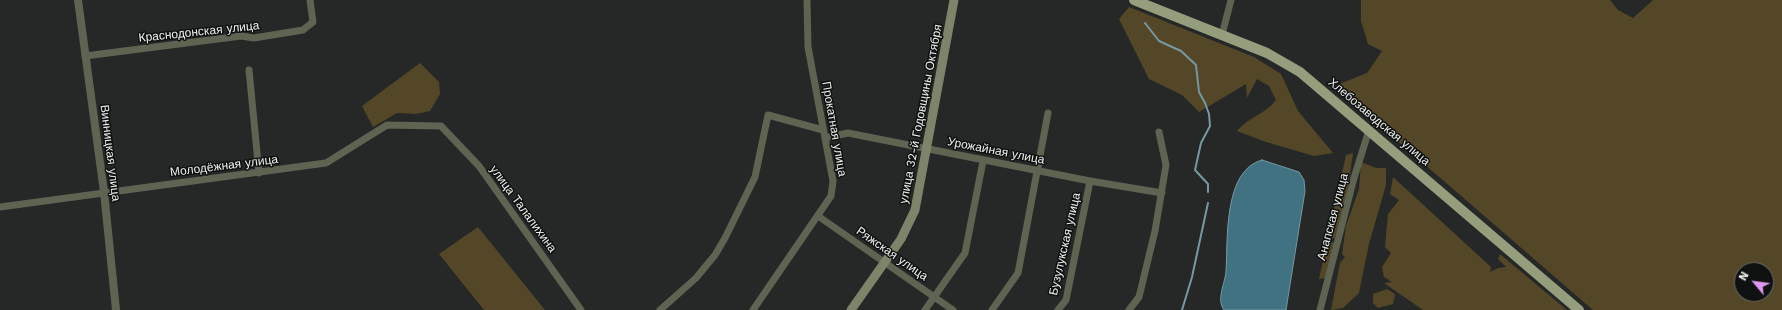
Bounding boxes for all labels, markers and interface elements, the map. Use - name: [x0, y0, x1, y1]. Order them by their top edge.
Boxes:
- street label: Краснодонская улица: [138, 18, 260, 46]
- street label: улица 32-й Годовщины Октября: [897, 23, 945, 205]
- street label: Хлебозаводская улица: [1325, 75, 1433, 169]
- street label: Прокатная улица: [819, 80, 849, 178]
- street label: Винницкая улица: [97, 104, 123, 202]
- street label: Урожайная улица: [946, 135, 1046, 167]
- street label: Молодёжная улица: [169, 152, 279, 180]
- street label: улица Талалихина: [487, 163, 559, 255]
- street label: Анапская улица: [1314, 172, 1352, 262]
- street label: Бузулукская улица: [1046, 191, 1084, 297]
- street label: Ряжская улица: [854, 224, 930, 284]
- north arrow: [1734, 262, 1774, 302]
- text: N: [1736, 270, 1752, 283]

